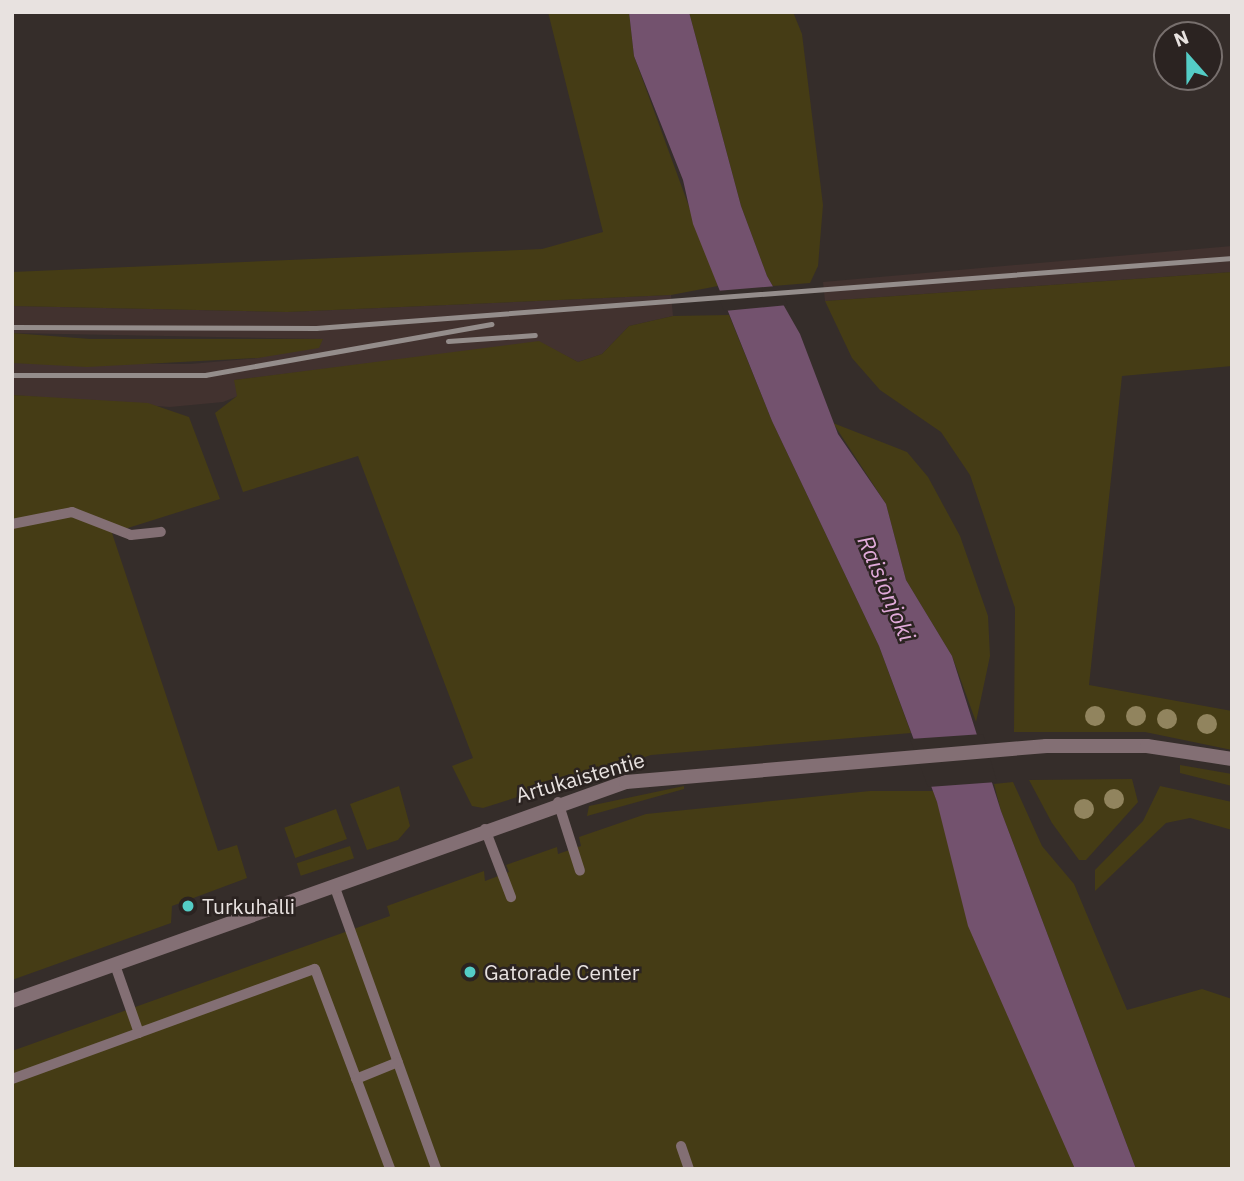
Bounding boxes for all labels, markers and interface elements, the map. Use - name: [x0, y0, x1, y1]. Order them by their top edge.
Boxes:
- north arrow: [1153, 21, 1223, 91]
- text: N: [1170, 25, 1192, 52]
- water label: Raisionjoki: [852, 531, 922, 645]
- street label: Artukaistentie: [513, 747, 647, 807]
- place label: Turkuhalli: [202, 893, 295, 919]
- marker: Turkuhalli: [180, 898, 196, 914]
- place label: Gatorade Center: [484, 959, 639, 985]
- marker: Gatorade Center: [462, 964, 478, 980]

